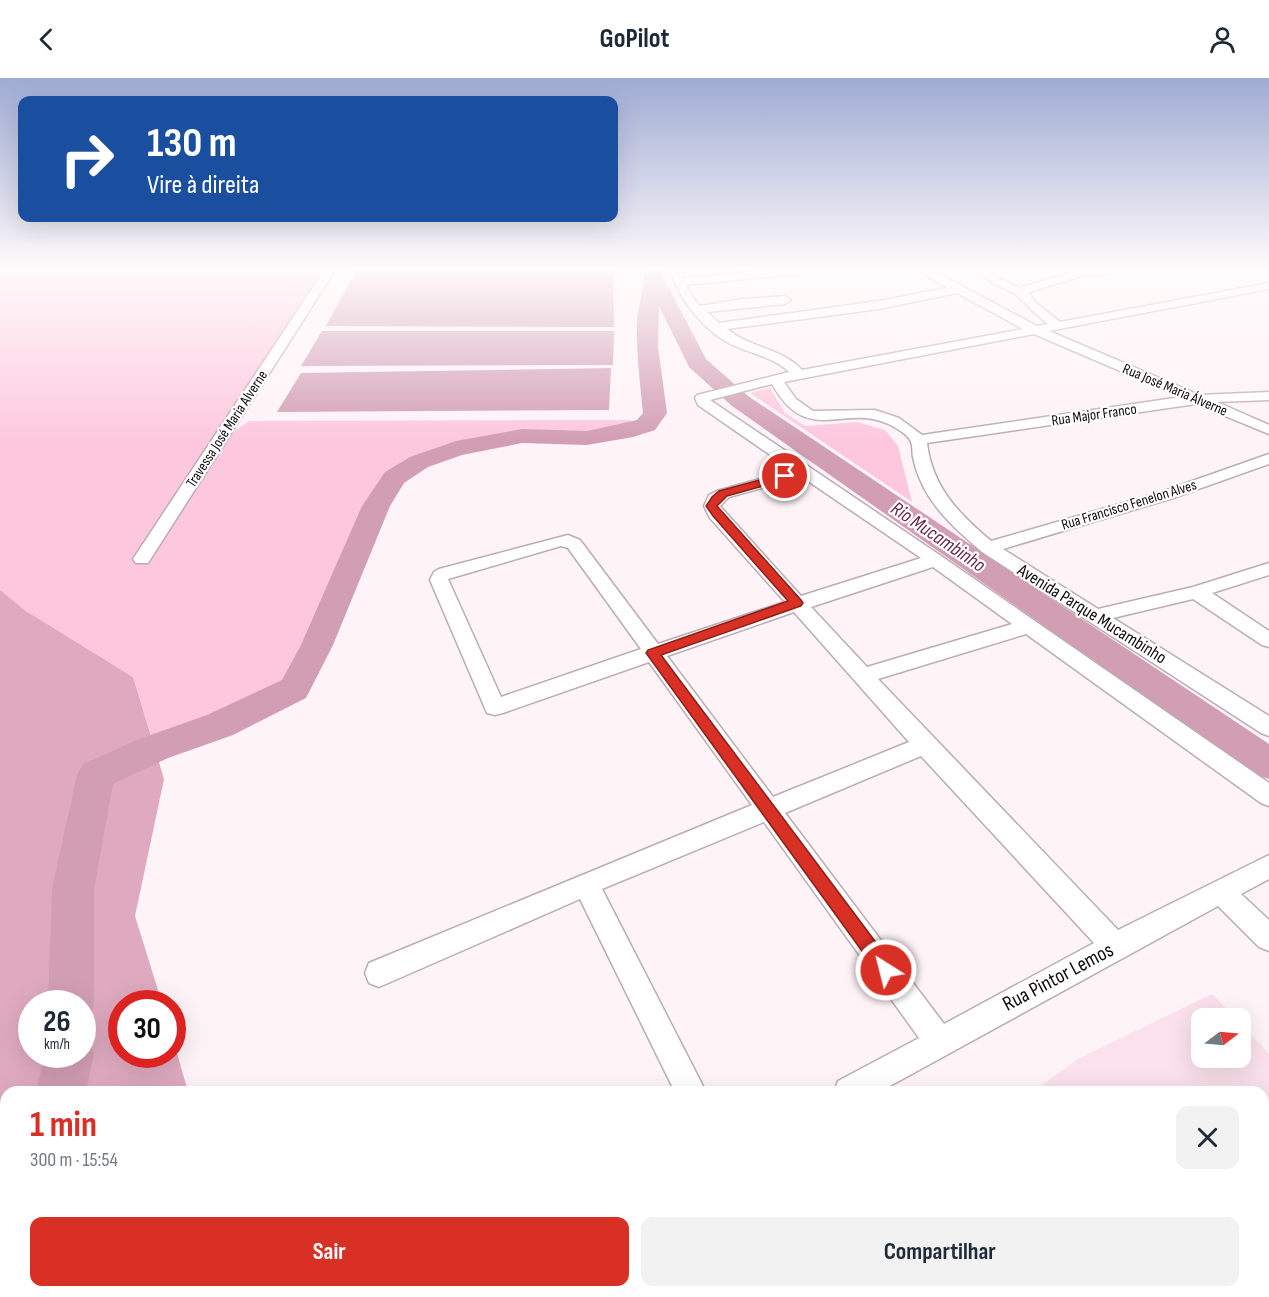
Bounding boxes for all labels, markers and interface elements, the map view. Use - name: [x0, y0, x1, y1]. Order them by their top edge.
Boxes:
- icon: back: [30, 23, 63, 56]
- text: GoPilot: [600, 23, 669, 55]
- icon: person: [1206, 23, 1239, 56]
- text: 130 m: [147, 118, 237, 169]
- icon: right: [48, 120, 126, 198]
- text: Vire à direita: [147, 169, 259, 201]
- street label: Rua José Maria Álverne: [1120, 359, 1230, 421]
- street label: Travessa José Maria Alverne: [182, 367, 272, 491]
- street label: Rua Major Franco: [1050, 400, 1138, 430]
- pin: [759, 450, 810, 501]
- icon: arrive: [768, 459, 801, 492]
- street label: Rua Francisco Fenelon Alves: [1059, 475, 1199, 535]
- water label: Rio Mucambinho: [886, 497, 990, 577]
- street label: Avenida Parque Mucambinho: [1013, 559, 1170, 668]
- street label: Rua Pintor Lemos: [998, 937, 1118, 1017]
- position arrow: [854, 938, 918, 1002]
- speed limit sign: 30: [108, 990, 186, 1068]
- text: 26: [43, 1004, 71, 1040]
- north arrow: [1191, 1008, 1251, 1068]
- map controls: [1191, 1008, 1251, 1068]
- text: km/h: [44, 1035, 70, 1054]
- text: 1 min: [30, 1104, 97, 1147]
- button: close: [1176, 1106, 1239, 1169]
- text: 300 m · 15:54: [30, 1148, 118, 1172]
- button: Sair: [30, 1217, 629, 1286]
- button: Compartilhar: [641, 1217, 1239, 1286]

